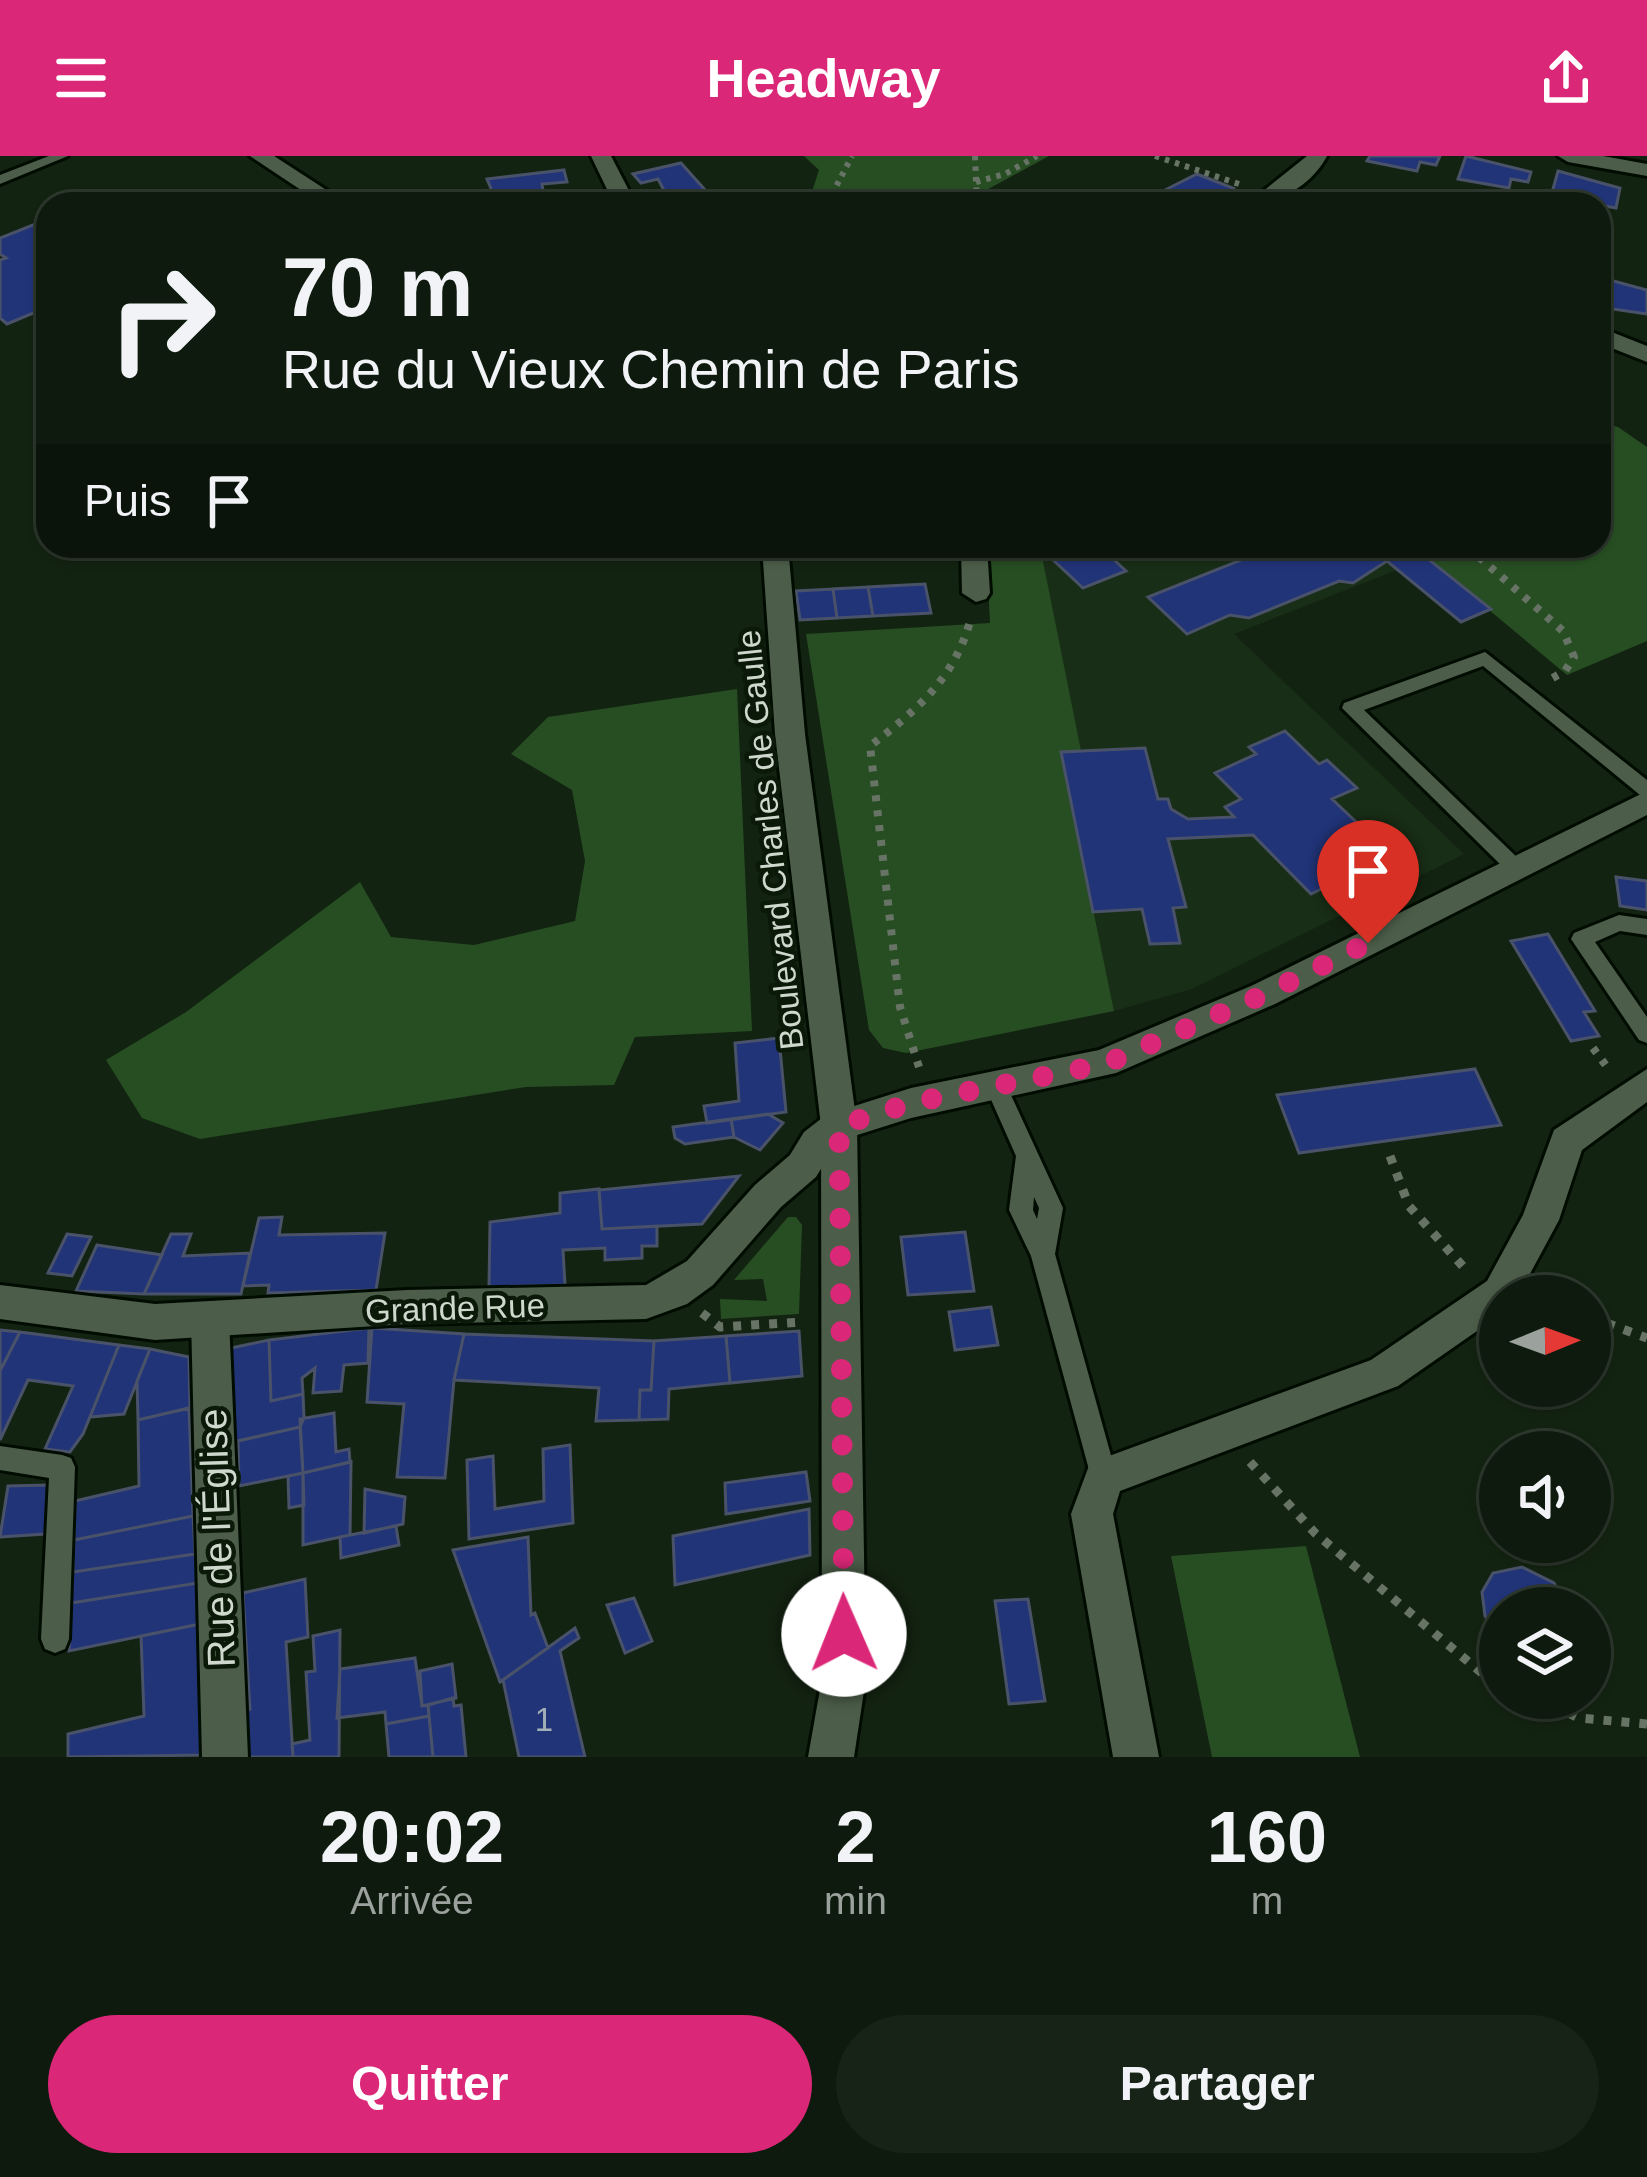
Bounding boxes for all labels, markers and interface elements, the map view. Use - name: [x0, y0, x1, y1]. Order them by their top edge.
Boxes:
- icon: menu: [48, 45, 114, 111]
- icon: share: [1533, 45, 1599, 111]
- text: Headway: [706, 48, 941, 108]
- icon: right: [84, 240, 240, 396]
- text: 70 m: [282, 240, 473, 334]
- text: Rue du Vieux Chemin de Paris: [282, 339, 1019, 399]
- icon: arrive: [196, 468, 262, 534]
- text: Puis: [84, 475, 172, 526]
- street label: Boulevard Charles de Gaulle: [730, 628, 810, 1052]
- pin: [1317, 820, 1419, 943]
- icon: arrive: [1335, 838, 1401, 904]
- north arrow: [1479, 1275, 1611, 1407]
- map controls: [1479, 1275, 1611, 1719]
- street label: Grande Rue: [365, 1286, 545, 1330]
- street label: Rue de l'Église: [191, 1408, 243, 1668]
- button: sound: [1479, 1431, 1611, 1563]
- position arrow: [781, 1571, 907, 1697]
- button: layers: [1479, 1587, 1611, 1719]
- house number: 1: [535, 1701, 553, 1738]
- text: 20:02: [320, 1797, 504, 1877]
- text: 2: [835, 1797, 876, 1877]
- text: 160: [1207, 1797, 1327, 1877]
- text: Arrivée: [350, 1879, 474, 1922]
- text: min: [824, 1879, 887, 1922]
- text: m: [1251, 1879, 1283, 1922]
- button: Quitter: [48, 2015, 812, 2153]
- button: Partager: [836, 2015, 1599, 2153]

